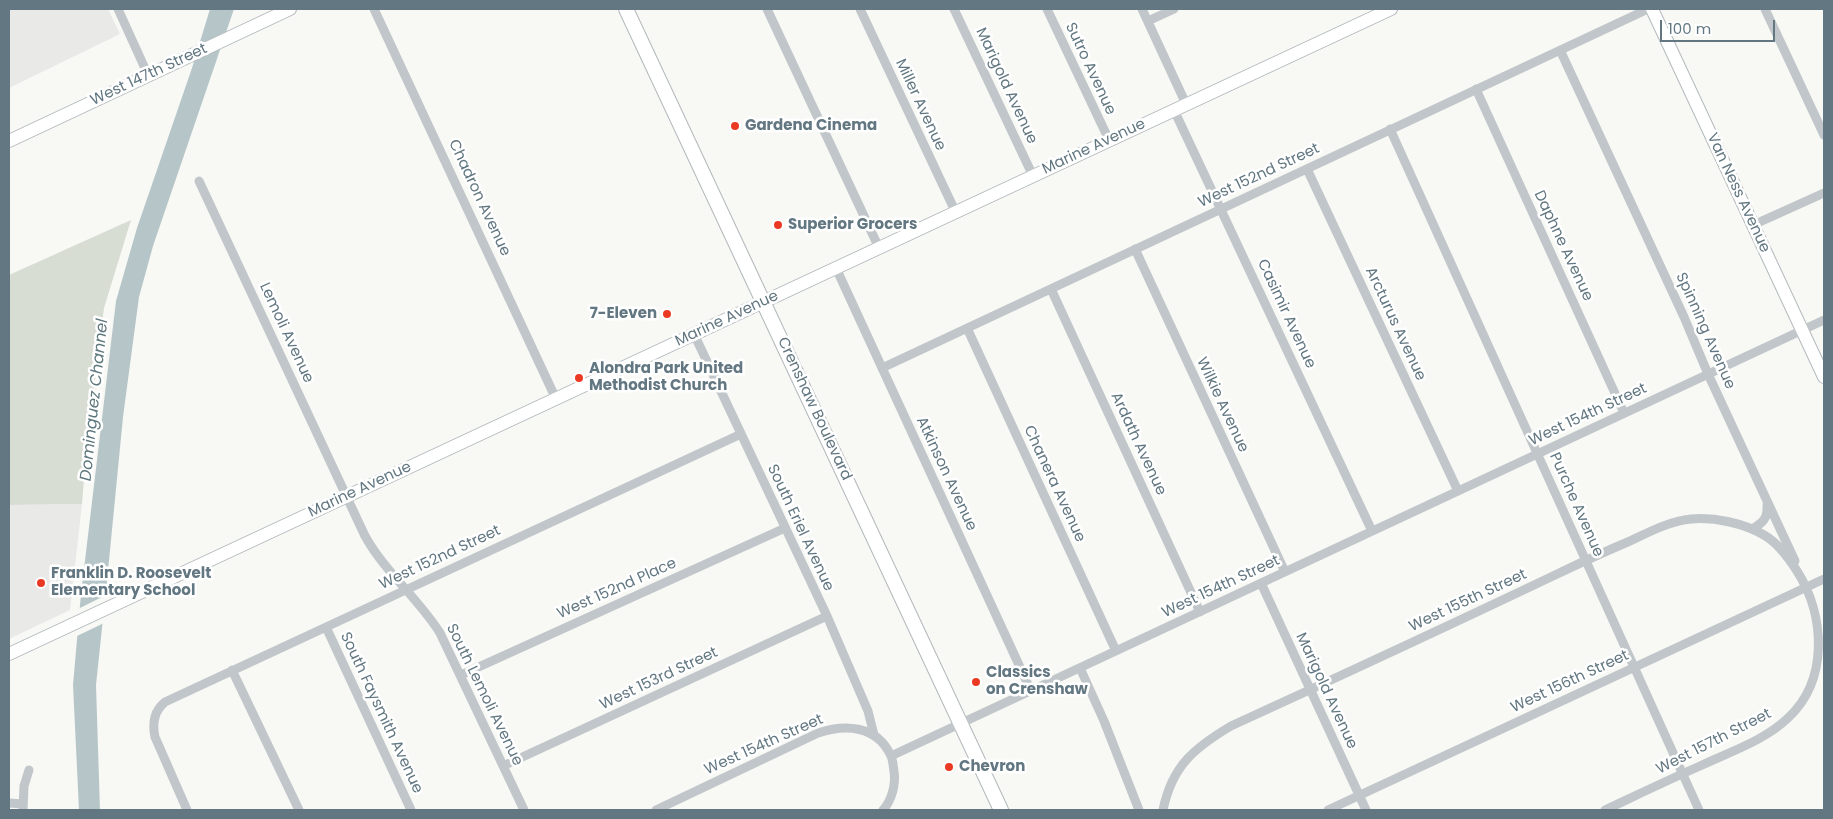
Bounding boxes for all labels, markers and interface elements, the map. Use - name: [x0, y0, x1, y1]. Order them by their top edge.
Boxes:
- scale bar: [1663, 10, 1778, 42]
- text: 100 m: [1668, 18, 1711, 39]
- street label: Sutro Avenue: [1061, 20, 1119, 118]
- street label: Marigold Avenue: [971, 25, 1041, 147]
- street label: West 147th Street: [88, 40, 210, 110]
- street label: Miller Avenue: [891, 56, 949, 154]
- street label: Marine Avenue: [1040, 115, 1148, 179]
- place label: Gardena Cinema: [745, 117, 877, 135]
- marker: Gardena Cinema: [729, 120, 741, 132]
- street label: Van Ness Avenue: [1702, 130, 1774, 256]
- street label: Chadron Avenue: [444, 137, 514, 259]
- street label: West 152nd Street: [1195, 140, 1323, 212]
- street label: Daphne Avenue: [1530, 188, 1596, 304]
- place label: Superior Grocers: [788, 216, 917, 234]
- marker: Superior Grocers: [772, 219, 784, 231]
- street label: Casimir Avenue: [1253, 257, 1319, 371]
- street label: Arcturus Avenue: [1361, 264, 1429, 384]
- street label: Spinning Avenue: [1671, 270, 1739, 392]
- street label: Lemoli Avenue: [255, 280, 317, 386]
- street label: Marine Avenue: [673, 287, 781, 351]
- place label: 7-Eleven: [590, 305, 657, 323]
- marker: 7-Eleven: [661, 308, 673, 320]
- water label: Dominguez Channel: [77, 318, 113, 482]
- street label: Crenshaw Boulevard: [773, 335, 855, 483]
- street label: Wilkie Avenue: [1192, 354, 1252, 456]
- place label: Alondra Park United Methodist Church: [589, 360, 743, 395]
- marker: Alondra Park United Methodist Church: [573, 372, 585, 384]
- street label: West 154th Street: [1526, 380, 1650, 450]
- street label: Ardath Avenue: [1106, 390, 1170, 498]
- street label: Atkinson Avenue: [912, 414, 980, 534]
- street label: Chanera Avenue: [1019, 423, 1089, 545]
- street label: Purche Avenue: [1545, 450, 1607, 560]
- street label: Marine Avenue: [306, 458, 414, 522]
- street label: South Eriel Avenue: [763, 462, 837, 594]
- street label: West 152nd Street: [376, 522, 504, 594]
- street label: West 154th Street: [1159, 552, 1283, 622]
- street label: West 152nd Place: [555, 555, 679, 623]
- place label: Franklin D. Roosevelt Elementary School: [51, 565, 211, 600]
- street label: West 155th Street: [1406, 566, 1530, 636]
- marker: Franklin D. Roosevelt Elementary School: [35, 577, 47, 589]
- street label: South Lemoli Avenue: [442, 621, 526, 769]
- street label: South Faysmith Avenue: [336, 630, 426, 796]
- street label: Marigold Avenue: [1291, 630, 1361, 752]
- street label: West 153rd Street: [597, 644, 721, 714]
- street label: West 156th Street: [1508, 647, 1632, 717]
- place label: Classics on Crenshaw: [986, 664, 1088, 699]
- marker: Classics on Crenshaw: [970, 676, 982, 688]
- street label: West 157th Street: [1654, 705, 1774, 779]
- street label: West 154th Street: [702, 711, 826, 779]
- place label: Chevron: [959, 758, 1025, 776]
- marker: Chevron: [943, 761, 955, 773]

